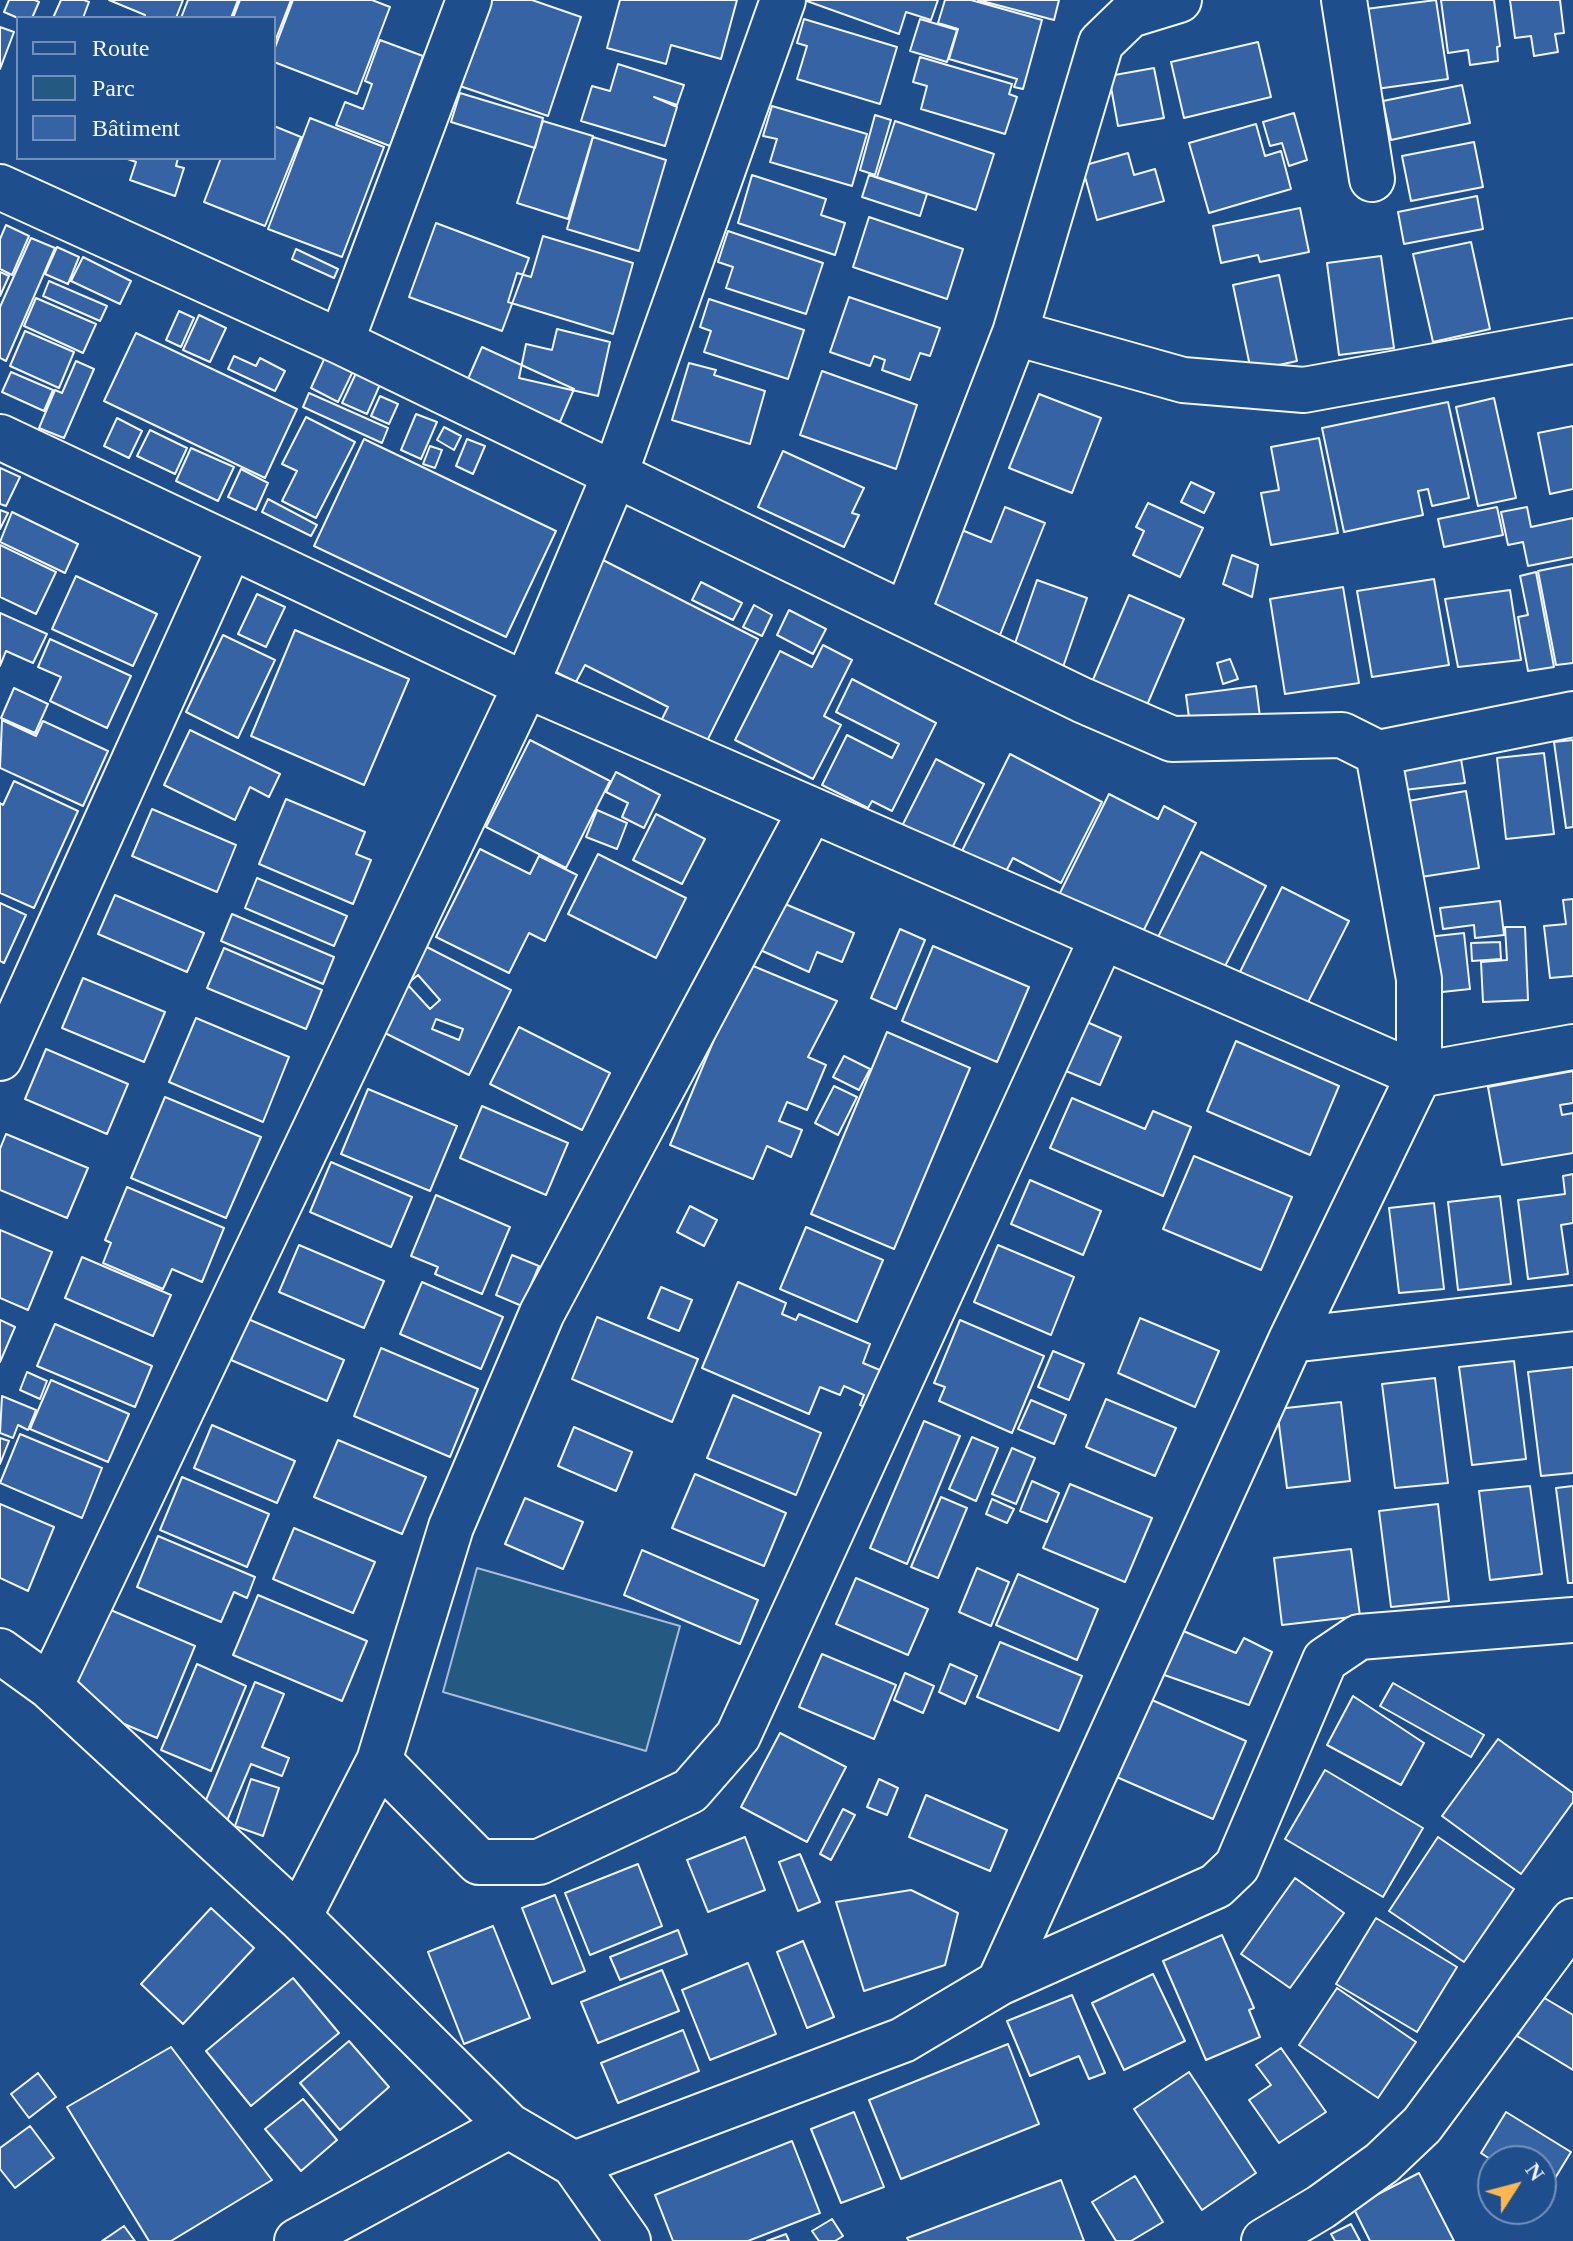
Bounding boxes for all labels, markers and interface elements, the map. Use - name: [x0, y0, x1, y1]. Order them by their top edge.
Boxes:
- legend: [16, 16, 276, 160]
- text: Route: [92, 35, 149, 61]
- text: Parc: [92, 75, 135, 101]
- text: Bâtiment: [92, 115, 180, 141]
- north arrow: [1477, 2145, 1557, 2225]
- text: N: [1520, 2158, 1550, 2186]

